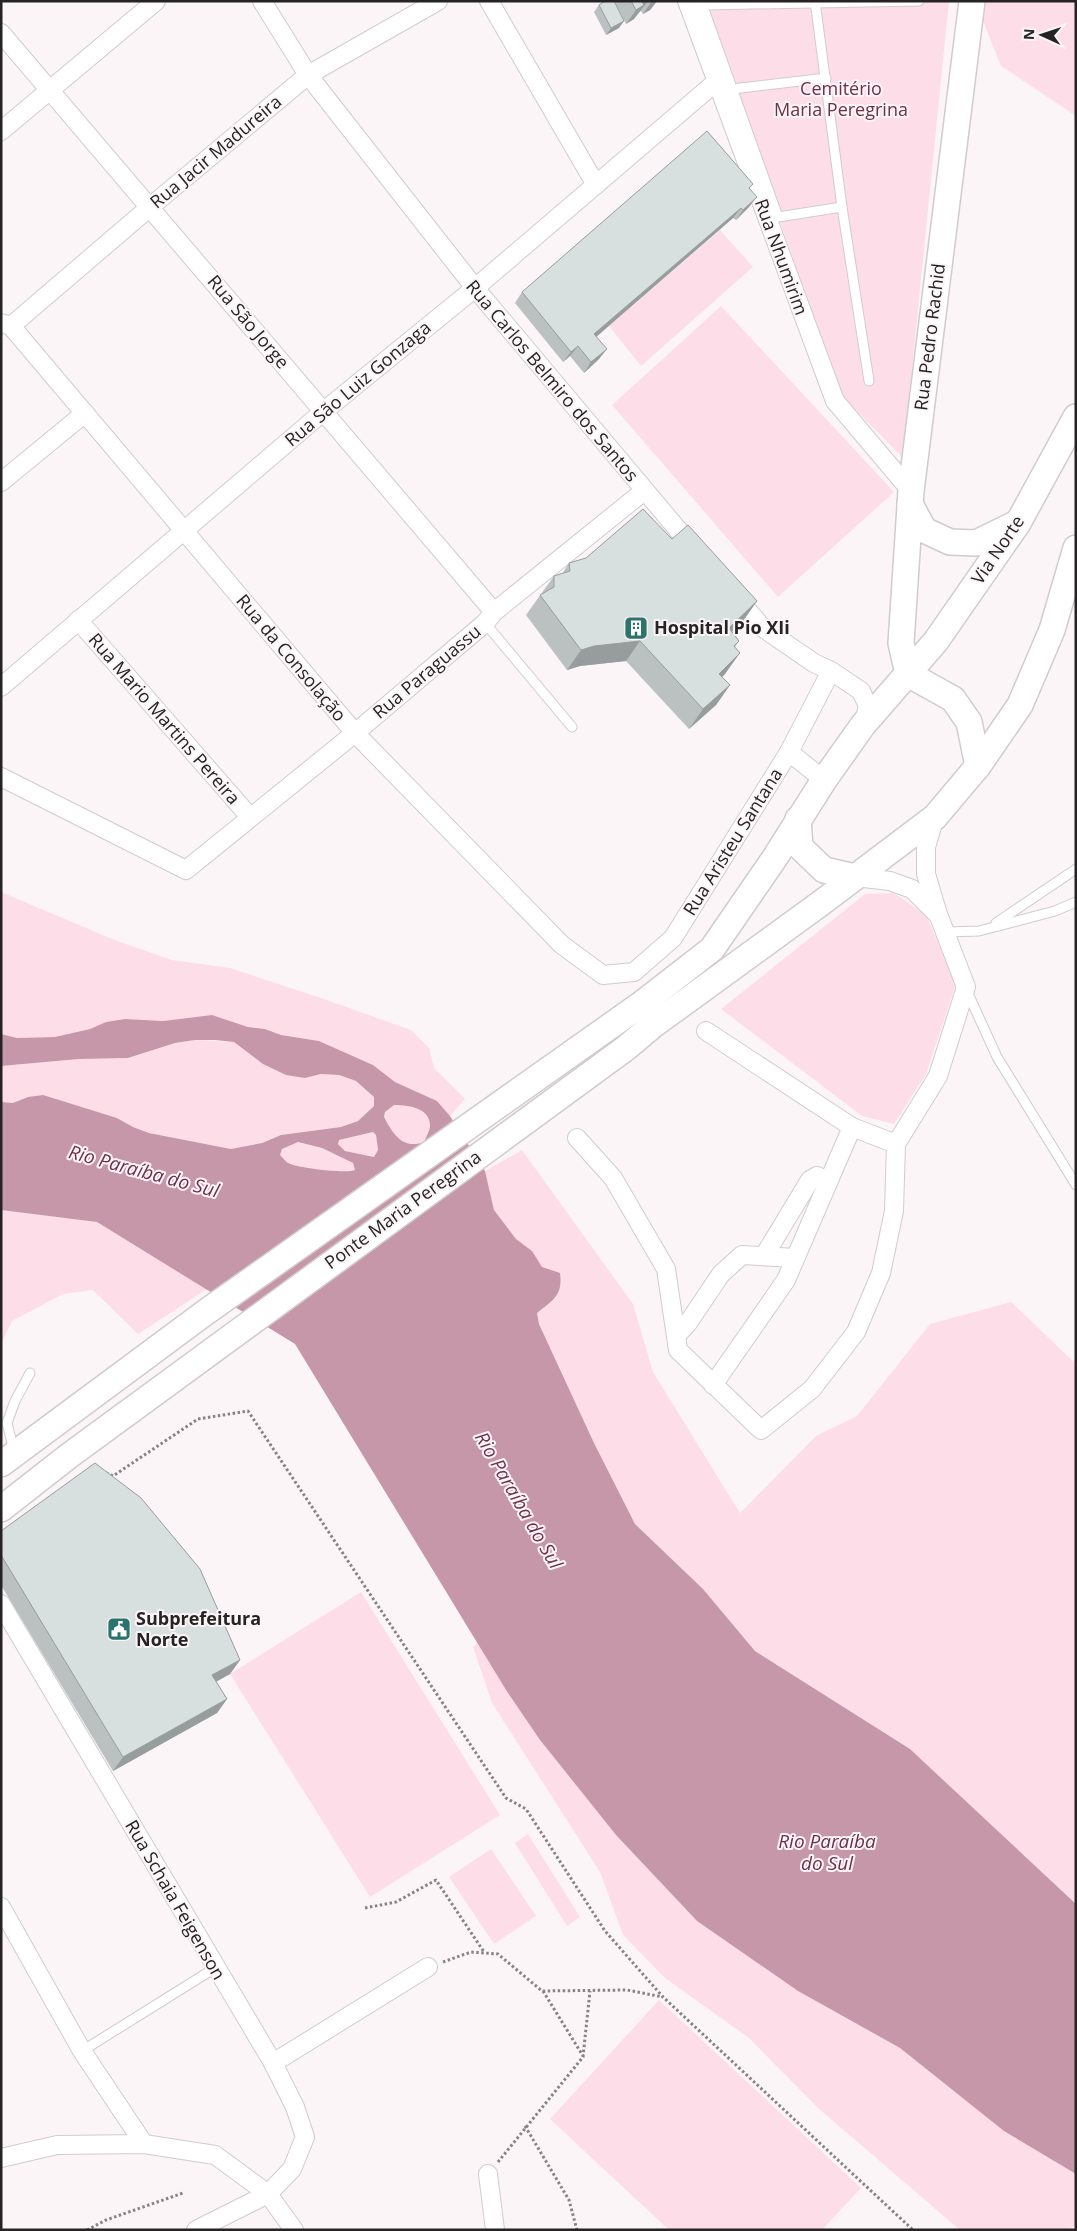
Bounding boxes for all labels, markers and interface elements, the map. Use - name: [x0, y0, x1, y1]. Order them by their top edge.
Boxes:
- north arrow: [1017, 10, 1067, 60]
- text: N: [1019, 28, 1038, 40]
- park label: Cemitério Maria Peregrina: [774, 76, 908, 121]
- street label: Rua Jacir Madureira: [145, 89, 286, 213]
- street label: Rua Nhumirim: [750, 195, 814, 318]
- street label: Rua Pedro Rachid: [908, 262, 950, 412]
- street label: Rua São Jorge: [203, 270, 295, 373]
- street label: Rua Carlos Belmiro dos Santos: [461, 274, 644, 486]
- street label: Rua São Luiz Gonzaga: [279, 315, 435, 451]
- street label: Via Norte: [965, 510, 1029, 589]
- street label: Rua da Consolação: [231, 589, 352, 726]
- building icon: Hospital Pio XIi: [623, 615, 649, 641]
- place label: Hospital Pio XIi: [654, 615, 790, 639]
- street label: Rua Paraguassu: [367, 619, 485, 724]
- street label: Rua Mario Martins Pereira: [84, 628, 246, 809]
- street label: Rua Aristeu Santana: [677, 763, 787, 920]
- water label: Rio Paraíba do Sul: [66, 1138, 223, 1204]
- street label: Ponte Maria Peregrina: [319, 1144, 485, 1274]
- water label: Rio Paraíba do Sul: [469, 1427, 569, 1574]
- place label: Subprefeitura Norte: [136, 1606, 261, 1651]
- public building icon: Subprefeitura Norte: [106, 1616, 132, 1642]
- street label: Rua Schaia Feigenson: [120, 1815, 231, 1984]
- water label: Rio Paraíba do Sul: [778, 1828, 876, 1876]

